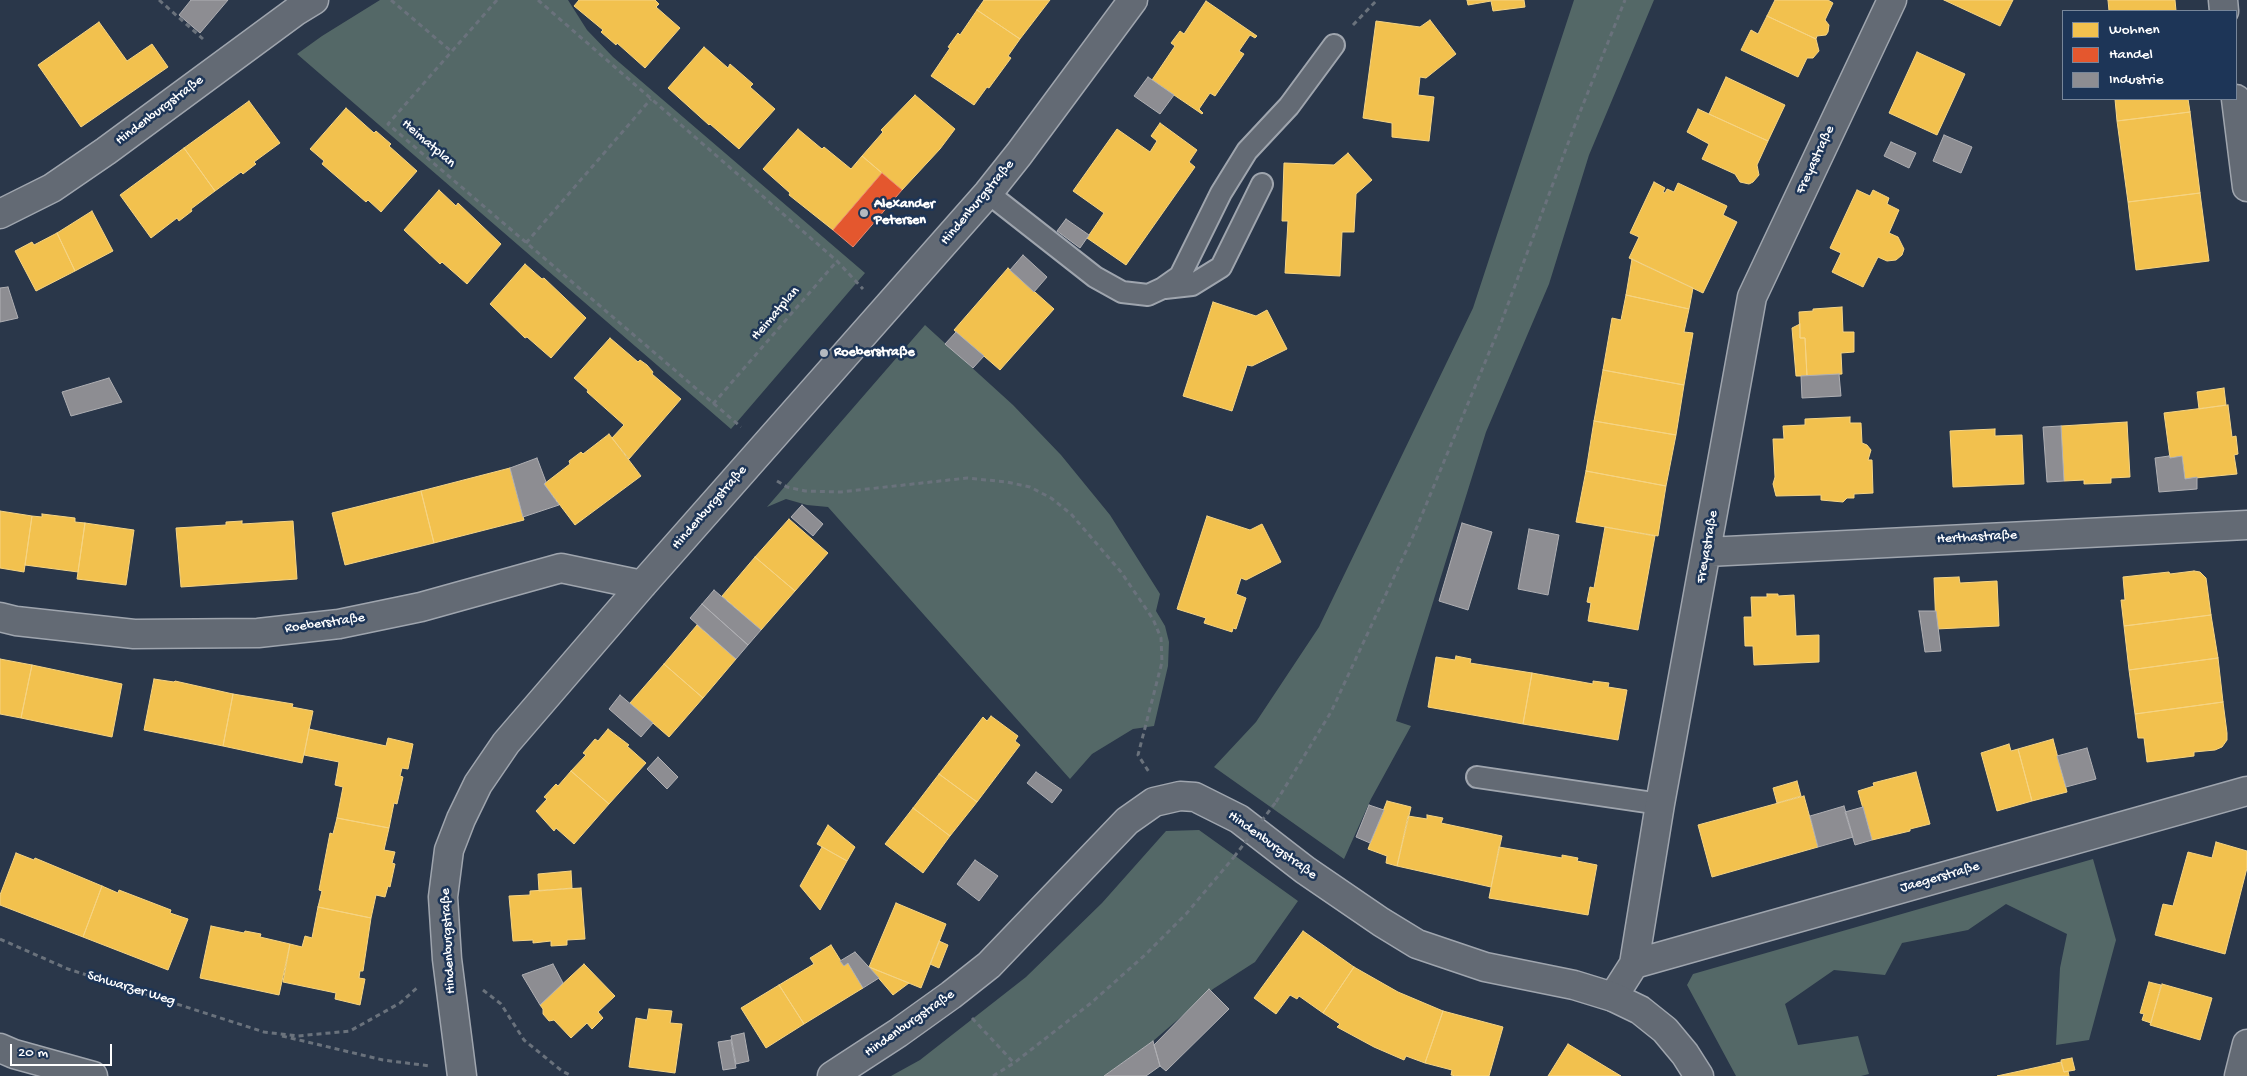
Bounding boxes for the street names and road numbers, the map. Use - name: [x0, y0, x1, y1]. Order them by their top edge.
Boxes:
- street label: Hindenburgstraße: [113, 72, 207, 150]
- street label: Heimatplan: [398, 116, 458, 172]
- street label: Freyastraße: [1793, 123, 1839, 197]
- street label: Hindenburgstraße: [938, 157, 1018, 249]
- street label: Heimatplan: [748, 284, 804, 344]
- street label: Hindenburgstraße: [669, 463, 751, 553]
- street label: Freyastraße: [1693, 509, 1723, 585]
- street label: Herthastraße: [1936, 528, 2018, 548]
- street label: Roeberstraße: [284, 610, 366, 638]
- street label: Hindenburgstraße: [1224, 808, 1320, 884]
- street label: Jaegerstraße: [1898, 859, 1982, 897]
- street label: Hindenburgstraße: [438, 888, 460, 994]
- street label: Schwarzer Weg: [85, 968, 177, 1010]
- street label: Hindenburgstraße: [862, 987, 958, 1061]

